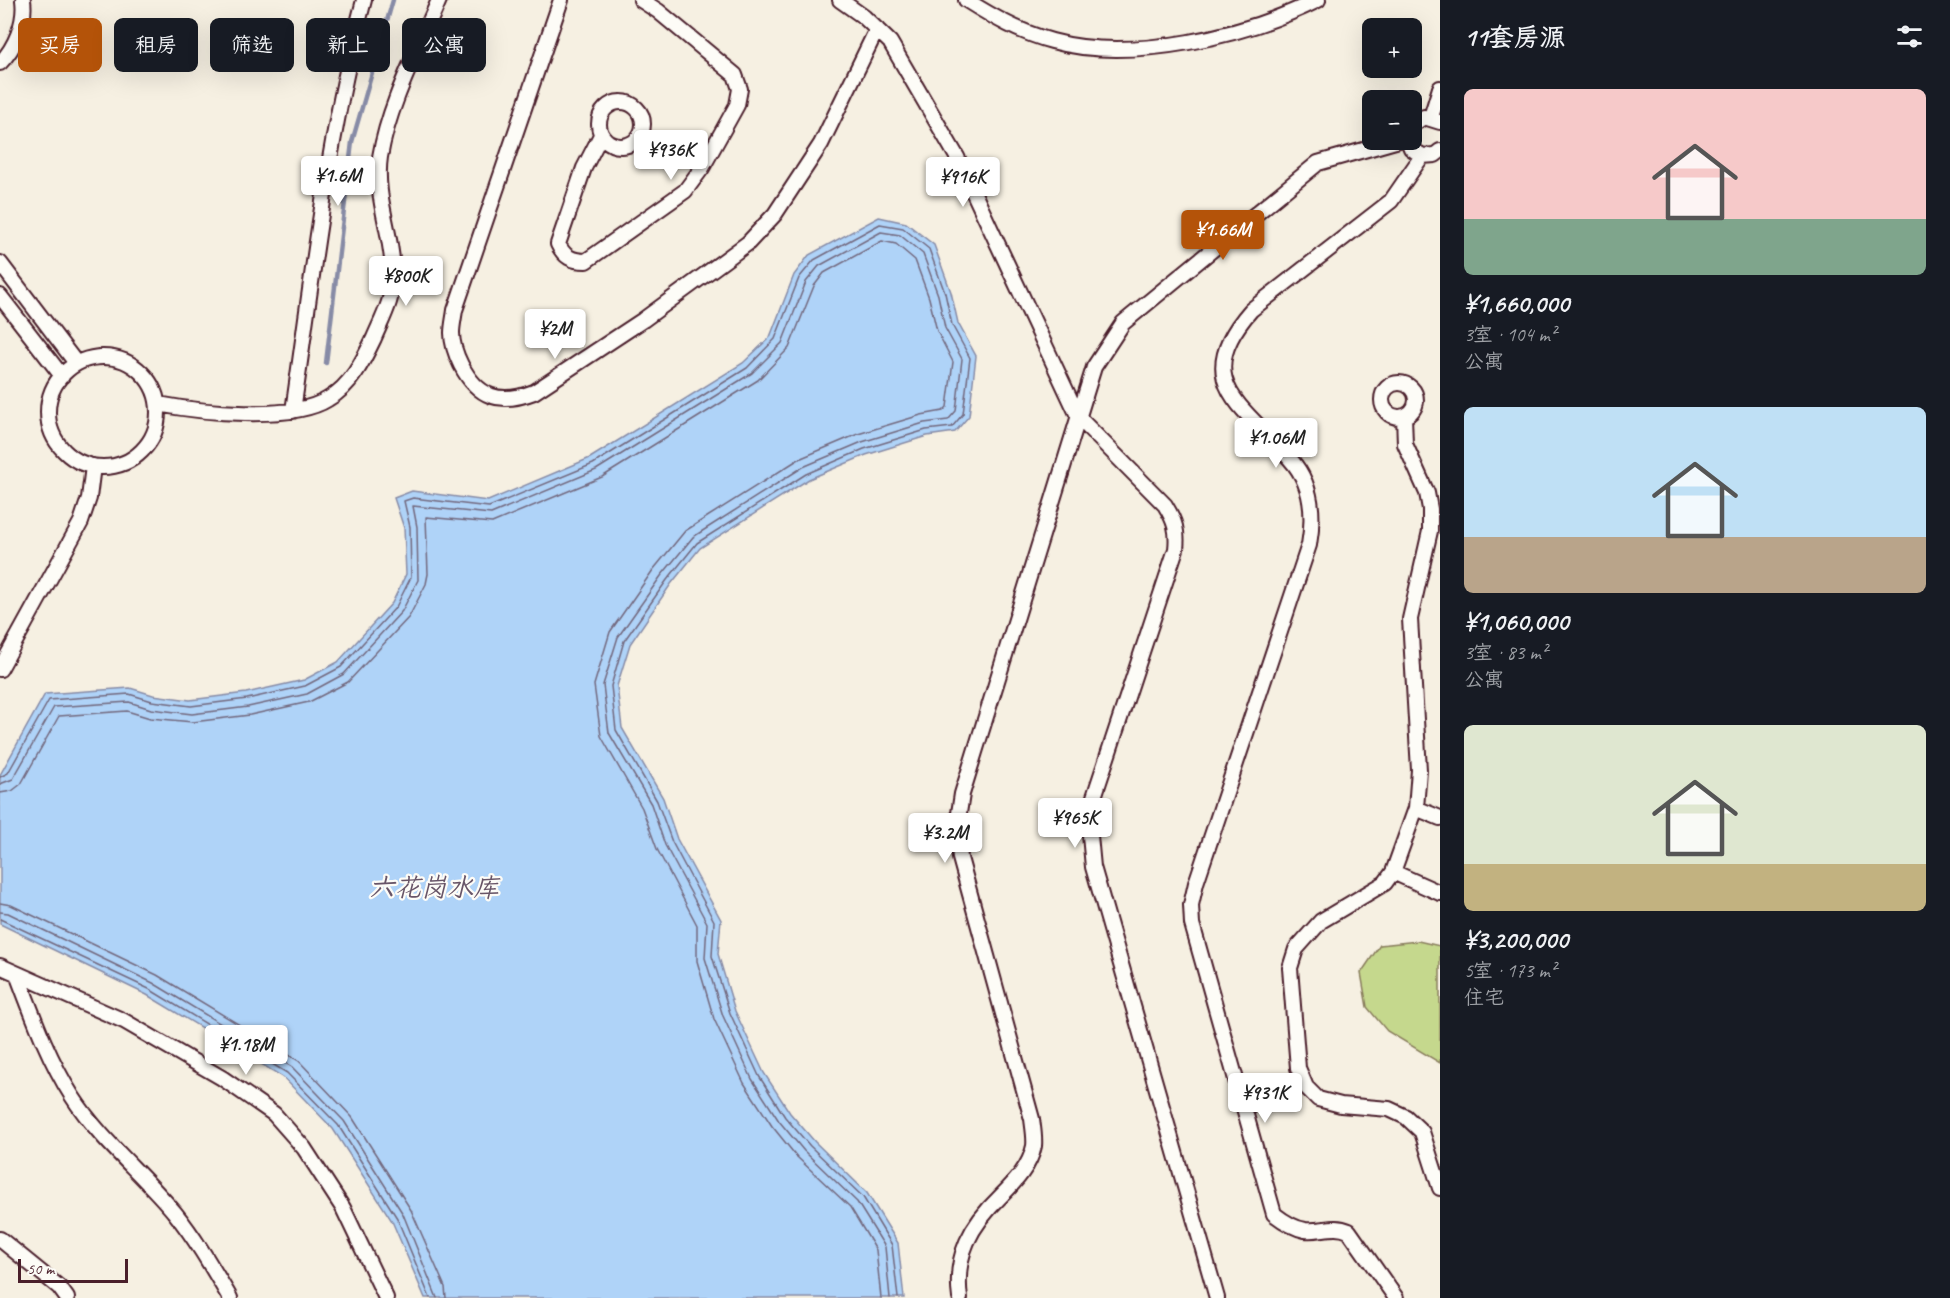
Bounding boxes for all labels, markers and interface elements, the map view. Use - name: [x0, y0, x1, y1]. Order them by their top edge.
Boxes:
- chip: 买房: [18, 18, 102, 72]
- chip: 租房: [114, 18, 198, 72]
- chip: 筛选: [210, 18, 294, 72]
- chip: 新上: [306, 18, 390, 72]
- chip: 公寓: [402, 18, 486, 72]
- map controls: [1362, 18, 1422, 150]
- button: +: [1362, 18, 1422, 78]
- icon: filters: [1893, 20, 1926, 53]
- text: 11套房源: [1464, 21, 1565, 54]
- button: −: [1362, 90, 1422, 150]
- icon: home: [1641, 128, 1749, 236]
- pin: ¥936K: [629, 130, 713, 181]
- text: ¥936K: [648, 137, 694, 162]
- pin: ¥1.6M: [296, 156, 380, 207]
- pin: ¥916K: [921, 157, 1005, 208]
- text: ¥1.6M: [315, 163, 361, 188]
- text: ¥916K: [940, 164, 986, 189]
- pin: ¥1.66M: [1174, 210, 1272, 261]
- text: ¥1.66M: [1195, 217, 1251, 242]
- pin: ¥800K: [364, 256, 448, 307]
- text: ¥800K: [383, 263, 429, 288]
- text: ¥1,660,000: [1464, 287, 1569, 320]
- pin: ¥2M: [526, 309, 584, 360]
- text: ¥2M: [539, 316, 571, 341]
- text: 3室 · 104 m²: [1464, 322, 1556, 347]
- text: 公寓: [1464, 349, 1504, 374]
- pin: ¥1.06M: [1227, 418, 1325, 469]
- text: ¥1.06M: [1249, 425, 1303, 450]
- icon: home: [1641, 446, 1749, 554]
- text: ¥1,060,000: [1464, 605, 1568, 638]
- text: 3室 · 83 m²: [1464, 640, 1547, 665]
- text: 公寓: [1464, 667, 1504, 692]
- icon: home: [1641, 764, 1749, 872]
- pin: ¥965K: [1033, 798, 1117, 849]
- text: ¥965K: [1052, 805, 1098, 830]
- pin: ¥3.2M: [903, 813, 987, 864]
- text: ¥3.2M: [922, 820, 968, 845]
- water label: 六花岗水库: [369, 871, 501, 904]
- text: ¥3,200,000: [1464, 923, 1568, 956]
- text: 5室 · 173 m²: [1464, 958, 1556, 983]
- text: 住宅: [1464, 985, 1504, 1010]
- pin: ¥1.18M: [197, 1025, 295, 1076]
- text: ¥1.18M: [219, 1032, 273, 1057]
- pin: ¥931K: [1223, 1073, 1307, 1124]
- text: ¥931K: [1242, 1080, 1288, 1105]
- scale bar: [18, 1256, 128, 1284]
- text: 50 m: [27, 1259, 54, 1279]

